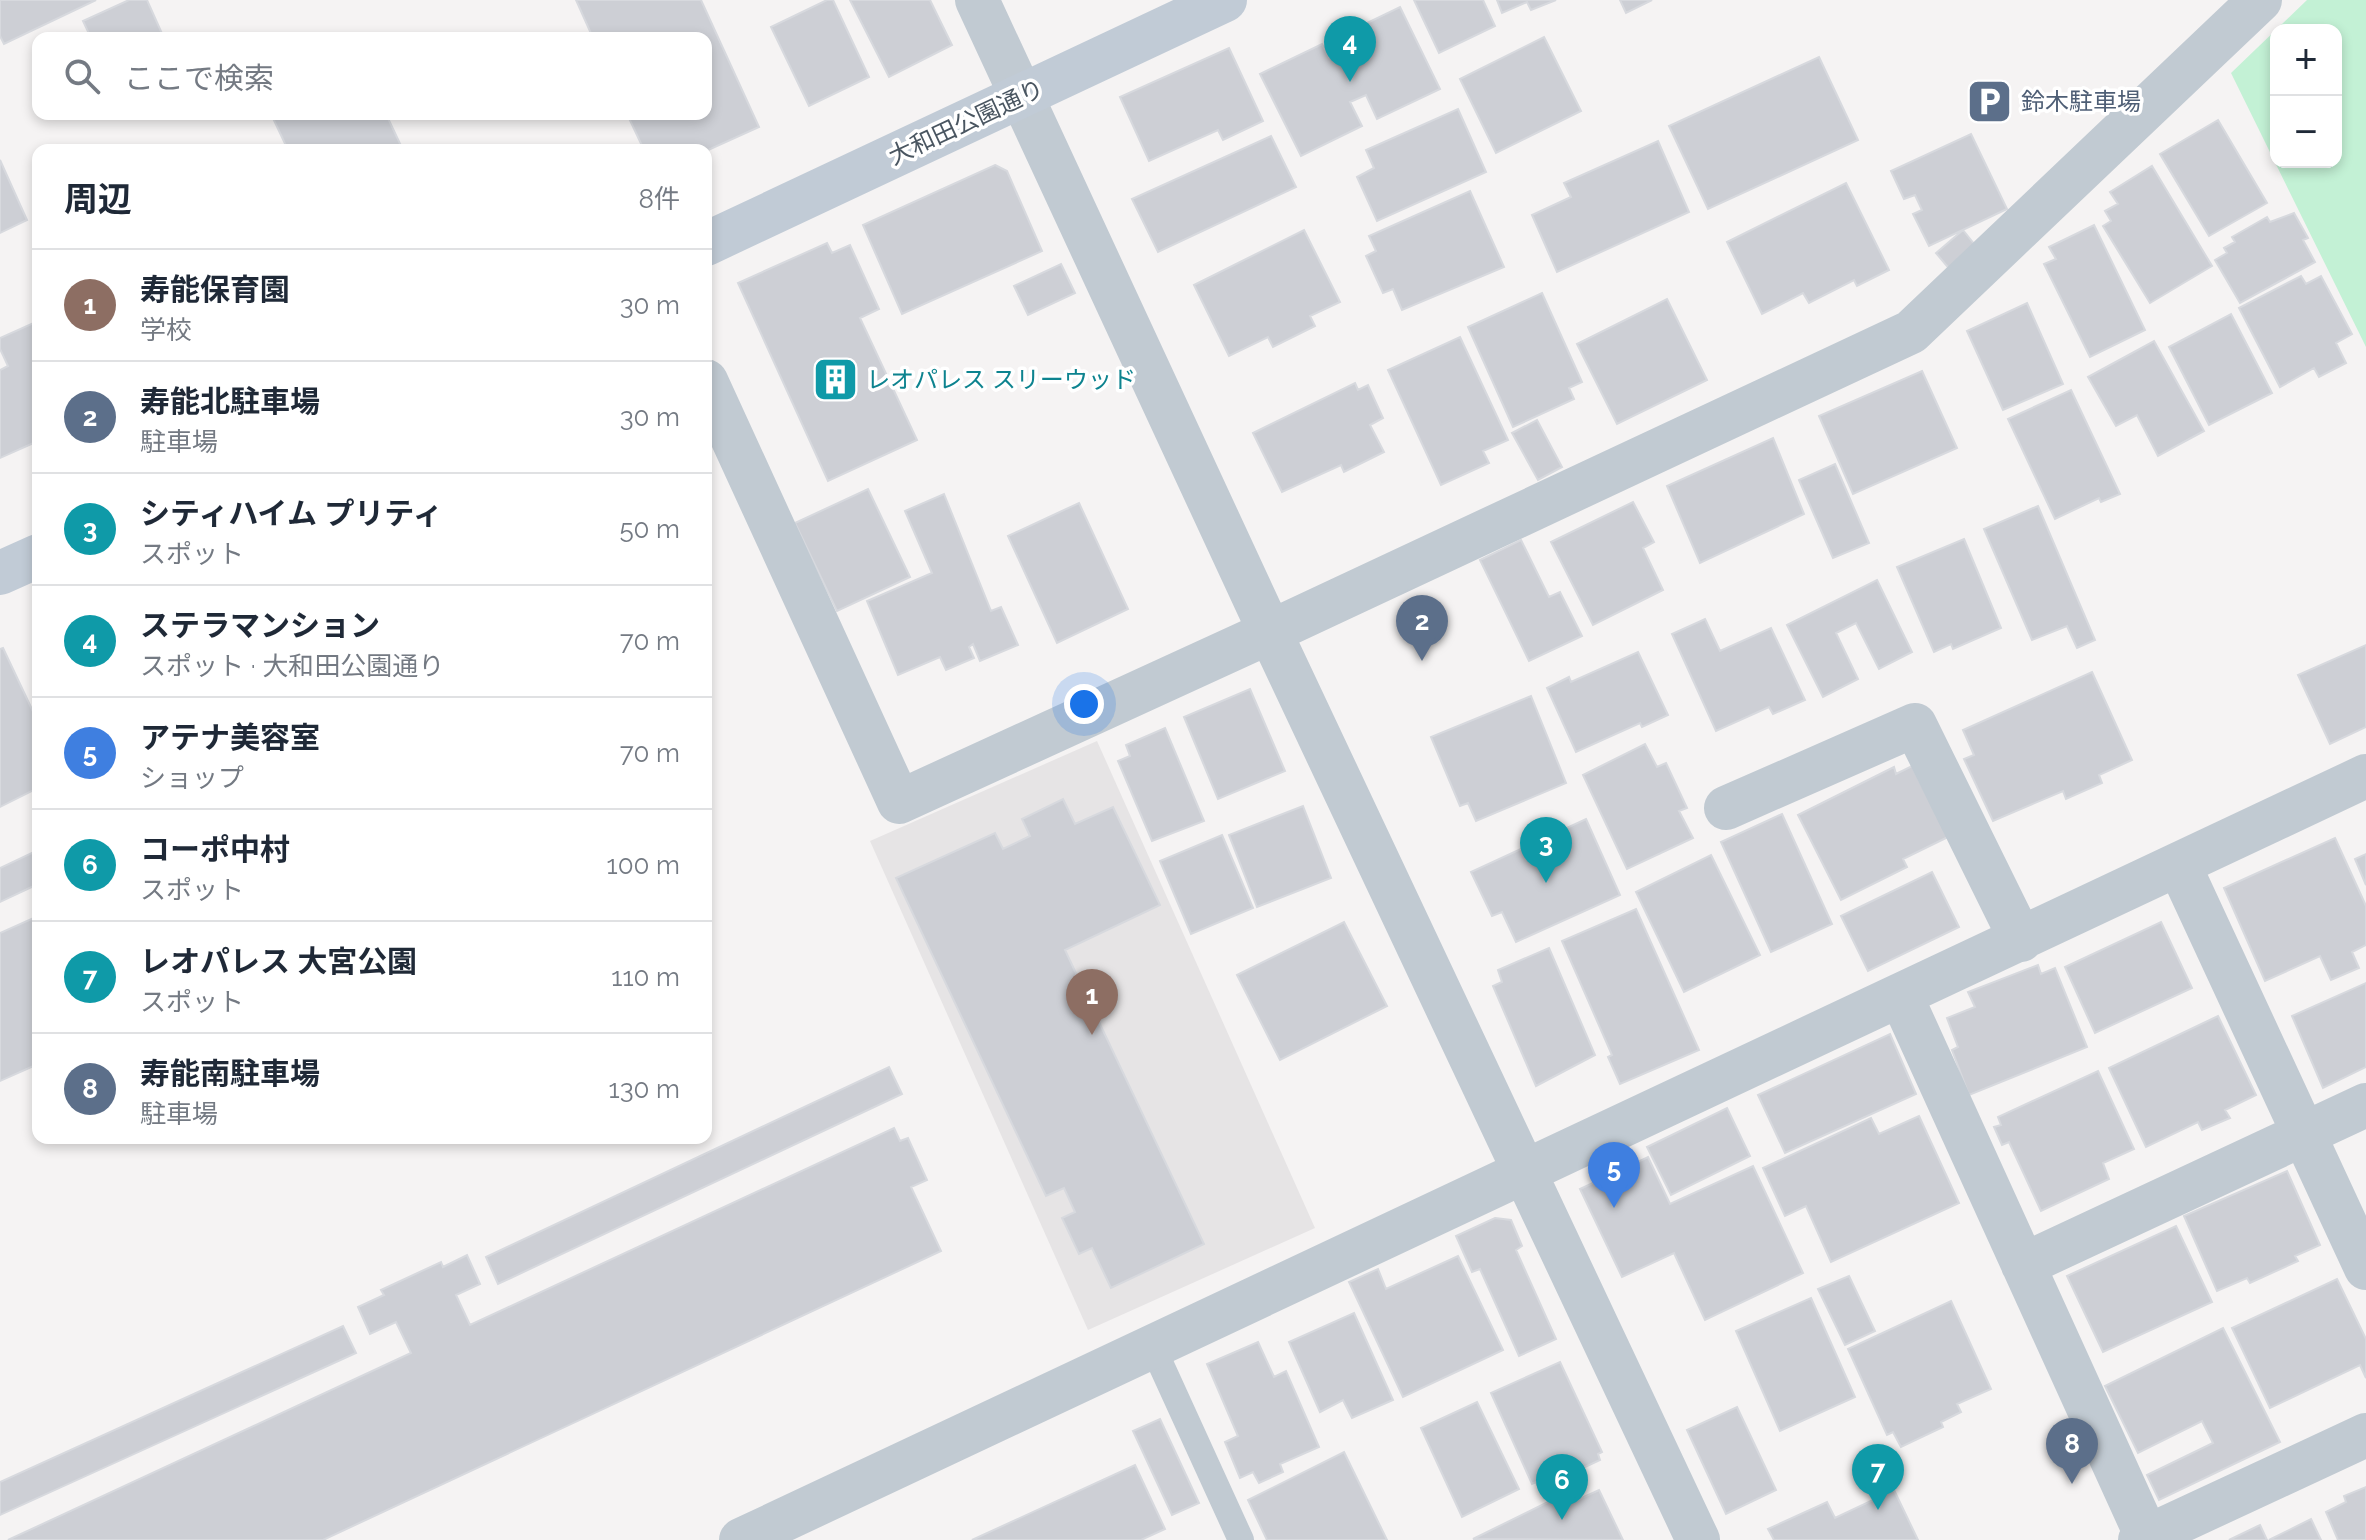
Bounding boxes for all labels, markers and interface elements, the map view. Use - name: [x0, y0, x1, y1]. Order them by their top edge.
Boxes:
- pin: 4: [1324, 16, 1376, 82]
- map controls: [2270, 24, 2342, 168]
- button: +: [2270, 24, 2342, 96]
- search box: [32, 32, 712, 120]
- icon: search: [60, 54, 104, 98]
- text: ここで検索: [124, 61, 274, 96]
- street label: 大和田公園通り: [884, 73, 1048, 171]
- parking icon: 鈴木駐車場: [1966, 77, 2014, 125]
- place label: 鈴木駐車場: [2021, 87, 2141, 116]
- button: −: [2270, 96, 2342, 168]
- text: 周辺: [64, 179, 132, 219]
- text: 8件: [639, 184, 680, 214]
- text: 寿能保育園: [140, 272, 290, 307]
- text: 1: [84, 290, 96, 320]
- text: 30 m: [620, 290, 680, 320]
- text: 学校: [140, 315, 192, 345]
- building icon: レオパレス スリーウッド: [811, 355, 859, 403]
- place label: レオパレス スリーウッド: [866, 365, 1136, 394]
- text: 寿能北駐車場: [140, 384, 320, 419]
- text: 2: [83, 402, 97, 432]
- text: 30 m: [620, 402, 680, 432]
- text: 駐車場: [140, 427, 218, 457]
- text: シティハイム プリティ: [140, 496, 442, 531]
- text: 3: [83, 514, 97, 544]
- text: 50 m: [619, 514, 680, 544]
- text: スポット: [140, 539, 244, 569]
- pin: 2: [1396, 595, 1448, 661]
- text: ステラマンション: [140, 608, 380, 643]
- text: 4: [83, 626, 97, 656]
- text: 70 m: [620, 626, 680, 656]
- text: スポット · 大和田公園通り: [140, 651, 444, 681]
- your location: [1064, 684, 1104, 724]
- text: アテナ美容室: [140, 720, 320, 755]
- text: 5: [83, 738, 97, 768]
- text: 70 m: [620, 738, 680, 768]
- text: ショップ: [140, 763, 244, 793]
- pin: 3: [1520, 817, 1572, 883]
- text: コーポ中村: [140, 832, 290, 867]
- text: 6: [82, 850, 98, 880]
- text: 100 m: [607, 850, 680, 880]
- text: スポット: [140, 875, 244, 905]
- text: レオパレス 大宮公園: [140, 944, 417, 979]
- text: 7: [83, 962, 97, 992]
- text: 110 m: [611, 962, 680, 992]
- pin: 1: [1066, 969, 1118, 1035]
- text: スポット: [140, 987, 244, 1017]
- text: 寿能南駐車場: [140, 1056, 320, 1091]
- text: 8: [82, 1074, 98, 1104]
- text: 130 m: [609, 1074, 680, 1104]
- text: 駐車場: [140, 1099, 218, 1129]
- pin: 5: [1588, 1142, 1640, 1208]
- pin: 8: [2046, 1418, 2098, 1484]
- pin: 7: [1852, 1444, 1904, 1510]
- pin: 6: [1536, 1454, 1588, 1520]

